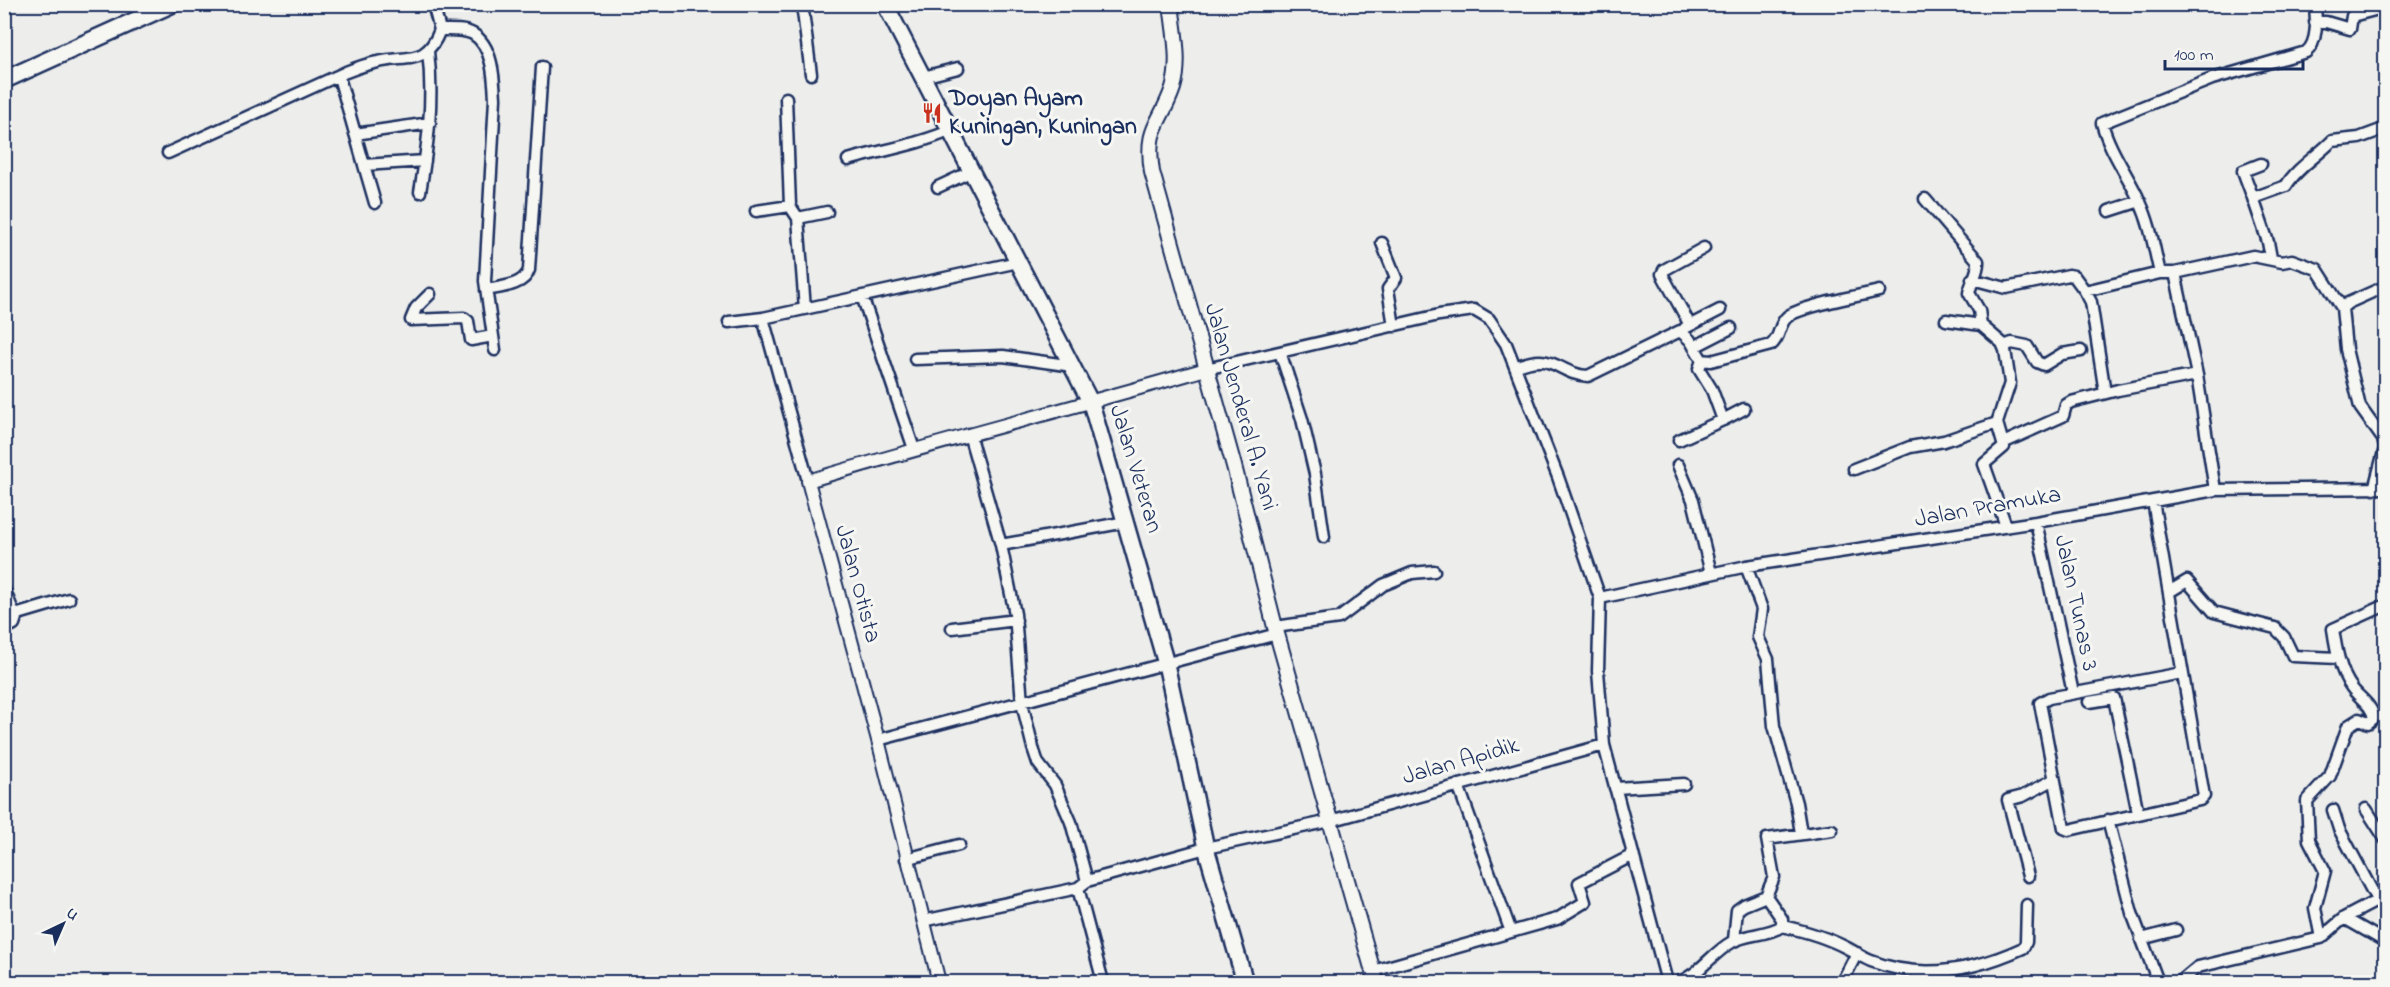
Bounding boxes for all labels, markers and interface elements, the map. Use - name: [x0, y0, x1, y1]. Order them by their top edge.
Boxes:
- scale bar: [2165, 33, 2303, 71]
- text: 100 m: [2174, 43, 2214, 69]
- place label: Doyan Ayam Kuningan, Kuningan: [948, 82, 1137, 146]
- restaurant icon: Doyan Ayam Kuningan, Kuningan: [920, 101, 944, 125]
- street label: Jalan Jenderal A. Yani: [1194, 299, 1286, 515]
- street label: Jalan Veteran: [1099, 400, 1171, 538]
- street label: Jalan Pramuka: [1912, 478, 2064, 538]
- street label: Jalan Otista: [824, 521, 890, 647]
- street label: Jalan Tunas 3: [2043, 532, 2107, 674]
- street label: Jalan Apidik: [1399, 729, 1524, 795]
- north arrow: [33, 894, 93, 954]
- text: U: [60, 902, 84, 927]

